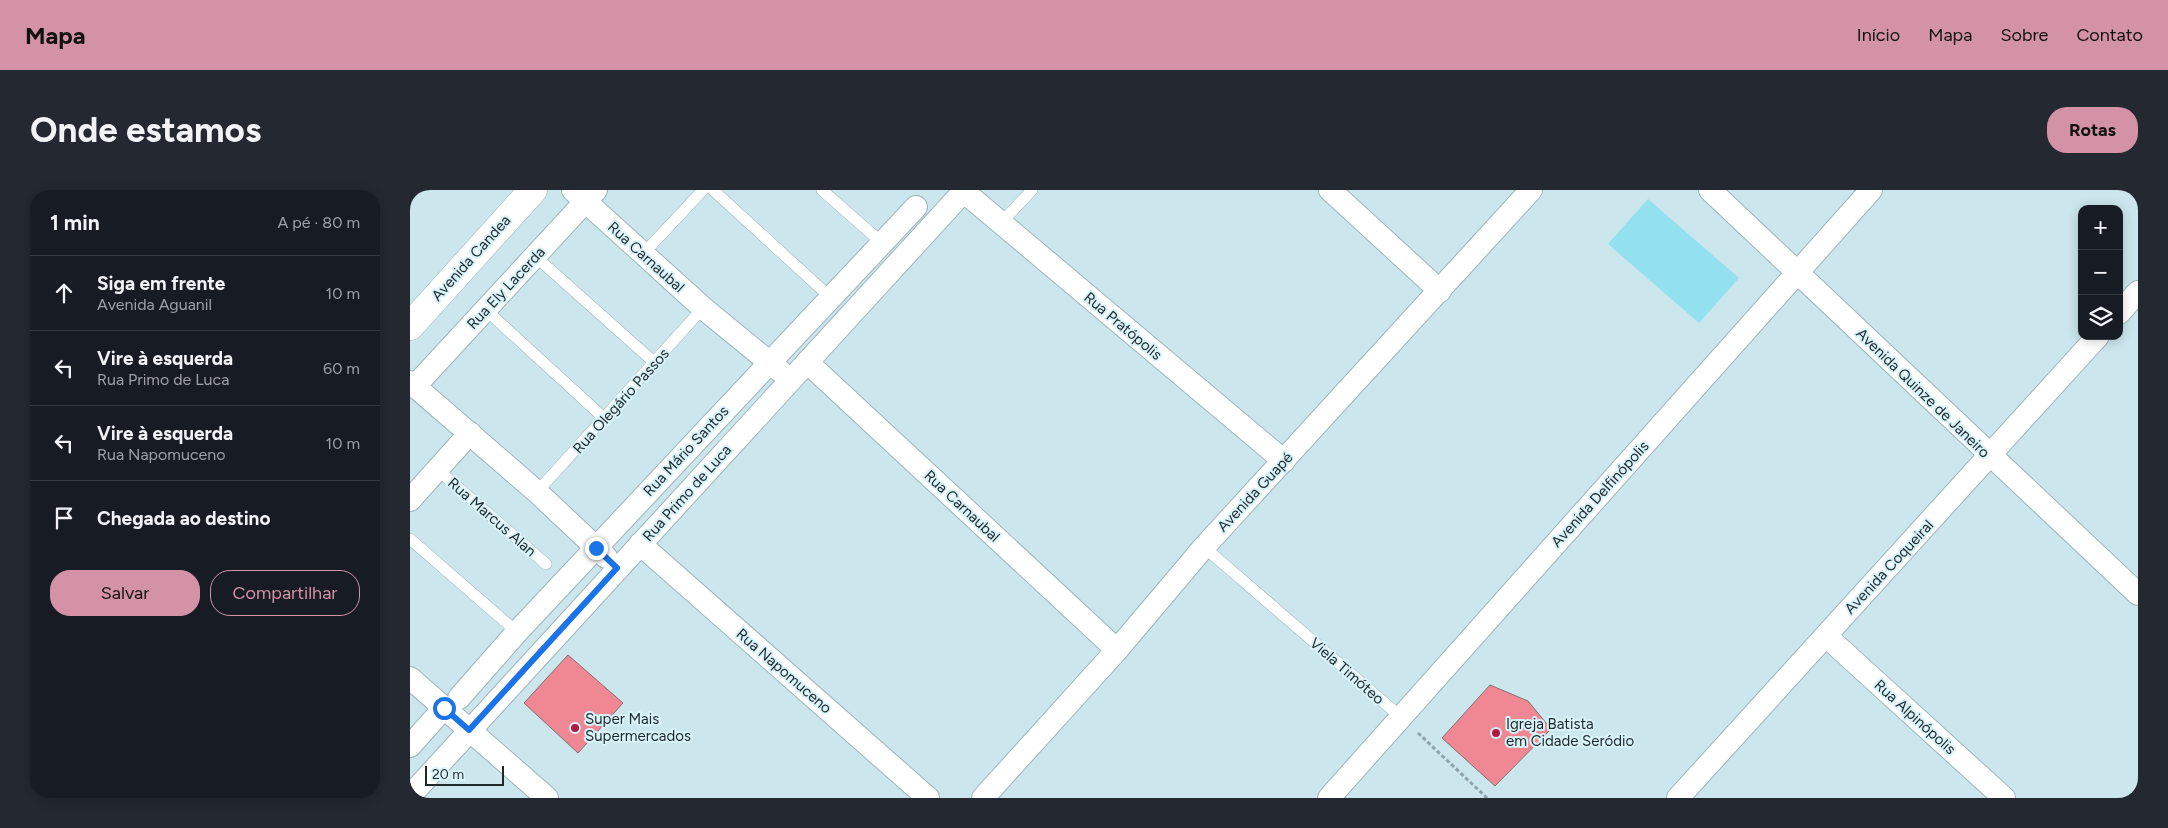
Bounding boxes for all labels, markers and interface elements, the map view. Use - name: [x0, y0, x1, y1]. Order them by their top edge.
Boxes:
- text: Mapa: [25, 21, 86, 50]
- text: Início: [1857, 24, 1900, 46]
- text: Mapa: [1928, 24, 1972, 46]
- text: Sobre: [2000, 24, 2048, 46]
- text: Contato: [2076, 24, 2143, 46]
- button: Rotas: [2047, 107, 2138, 153]
- text: Onde estamos: [30, 109, 261, 151]
- map controls: [2078, 205, 2123, 340]
- button: +: [2078, 205, 2123, 250]
- text: 1 min: [50, 210, 100, 235]
- street label: Avenida Candea: [428, 211, 514, 305]
- text: A pé · 80 m: [277, 213, 360, 232]
- street label: Rua Carnaubal: [604, 218, 688, 296]
- street label: Rua Ely Lacerda: [463, 243, 549, 333]
- button: −: [2078, 250, 2123, 295]
- text: Siga em frente: [97, 272, 225, 295]
- icon: ahead: [50, 279, 78, 307]
- text: 10 m: [326, 284, 360, 303]
- street label: Rua Pratópolis: [1080, 288, 1166, 364]
- text: Avenida Aguanil: [97, 295, 212, 314]
- button: layers: [2078, 295, 2123, 340]
- street label: Avenida Quinze de Janeiro: [1852, 324, 1994, 462]
- street label: Rua Olegário Passos: [569, 345, 673, 457]
- text: Vire à esquerda: [97, 347, 233, 370]
- icon: left: [50, 354, 78, 382]
- text: 60 m: [323, 359, 360, 378]
- text: Rua Primo de Luca: [97, 370, 229, 389]
- street label: Rua Mário Santos: [640, 402, 732, 500]
- text: Vire à esquerda: [97, 422, 233, 445]
- icon: left: [50, 429, 78, 457]
- text: 10 m: [326, 434, 360, 453]
- street label: Avenida Delfinópolis: [1547, 437, 1653, 551]
- street label: Rua Primo de Luca: [639, 441, 735, 545]
- text: Rua Napomuceno: [97, 445, 225, 464]
- street label: Avenida Guapé: [1214, 448, 1296, 536]
- street label: Rua Carnaubal: [920, 466, 1004, 546]
- street label: Rua Marcus Alan: [444, 474, 540, 560]
- icon: arrive: [50, 504, 78, 532]
- text: Chegada ao destino: [97, 507, 270, 530]
- street label: Avenida Coqueiral: [1841, 516, 1937, 618]
- route end: [585, 537, 608, 560]
- button: Salvar: [50, 570, 200, 616]
- button: Compartilhar: [210, 570, 360, 616]
- street label: Rua Napomuceno: [733, 625, 836, 717]
- street label: Viela Timóteo: [1306, 634, 1388, 708]
- street label: Rua Alpinópolis: [1871, 676, 1959, 758]
- route start: [433, 697, 456, 720]
- place label: Super Mais Supermercados: [585, 710, 691, 745]
- place label: Igreja Batista em Cidade Seródio: [1506, 715, 1635, 750]
- marker: Super Mais Supermercados: [569, 722, 581, 734]
- marker: Igreja Batista em Cidade Seródio: [1490, 727, 1502, 739]
- scale bar: [425, 763, 504, 786]
- text: 20 m: [432, 766, 464, 783]

